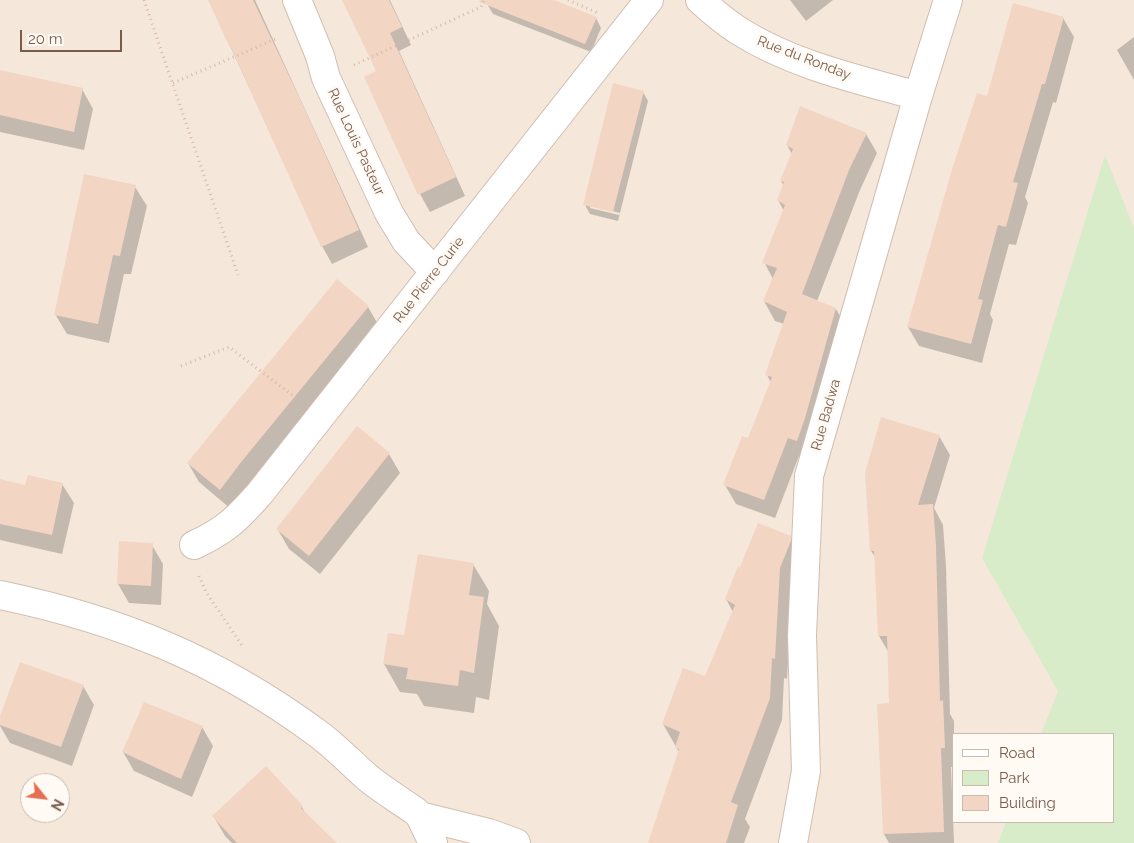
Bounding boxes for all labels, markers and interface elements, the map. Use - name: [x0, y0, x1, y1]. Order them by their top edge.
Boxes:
- scale bar: [22, 20, 125, 52]
- text: 20 m: [28, 30, 63, 48]
- street label: Rue du Ronday: [755, 32, 853, 84]
- street label: Rue Louis Pasteur: [324, 86, 388, 198]
- street label: Rue Pierre Curie: [390, 234, 468, 326]
- street label: Rue Badwa: [808, 377, 844, 453]
- legend: [952, 733, 1114, 823]
- text: Road: [999, 744, 1035, 762]
- text: Park: [999, 769, 1030, 787]
- north arrow: [20, 773, 70, 823]
- text: Building: [999, 794, 1056, 812]
- text: N: [48, 796, 67, 813]

